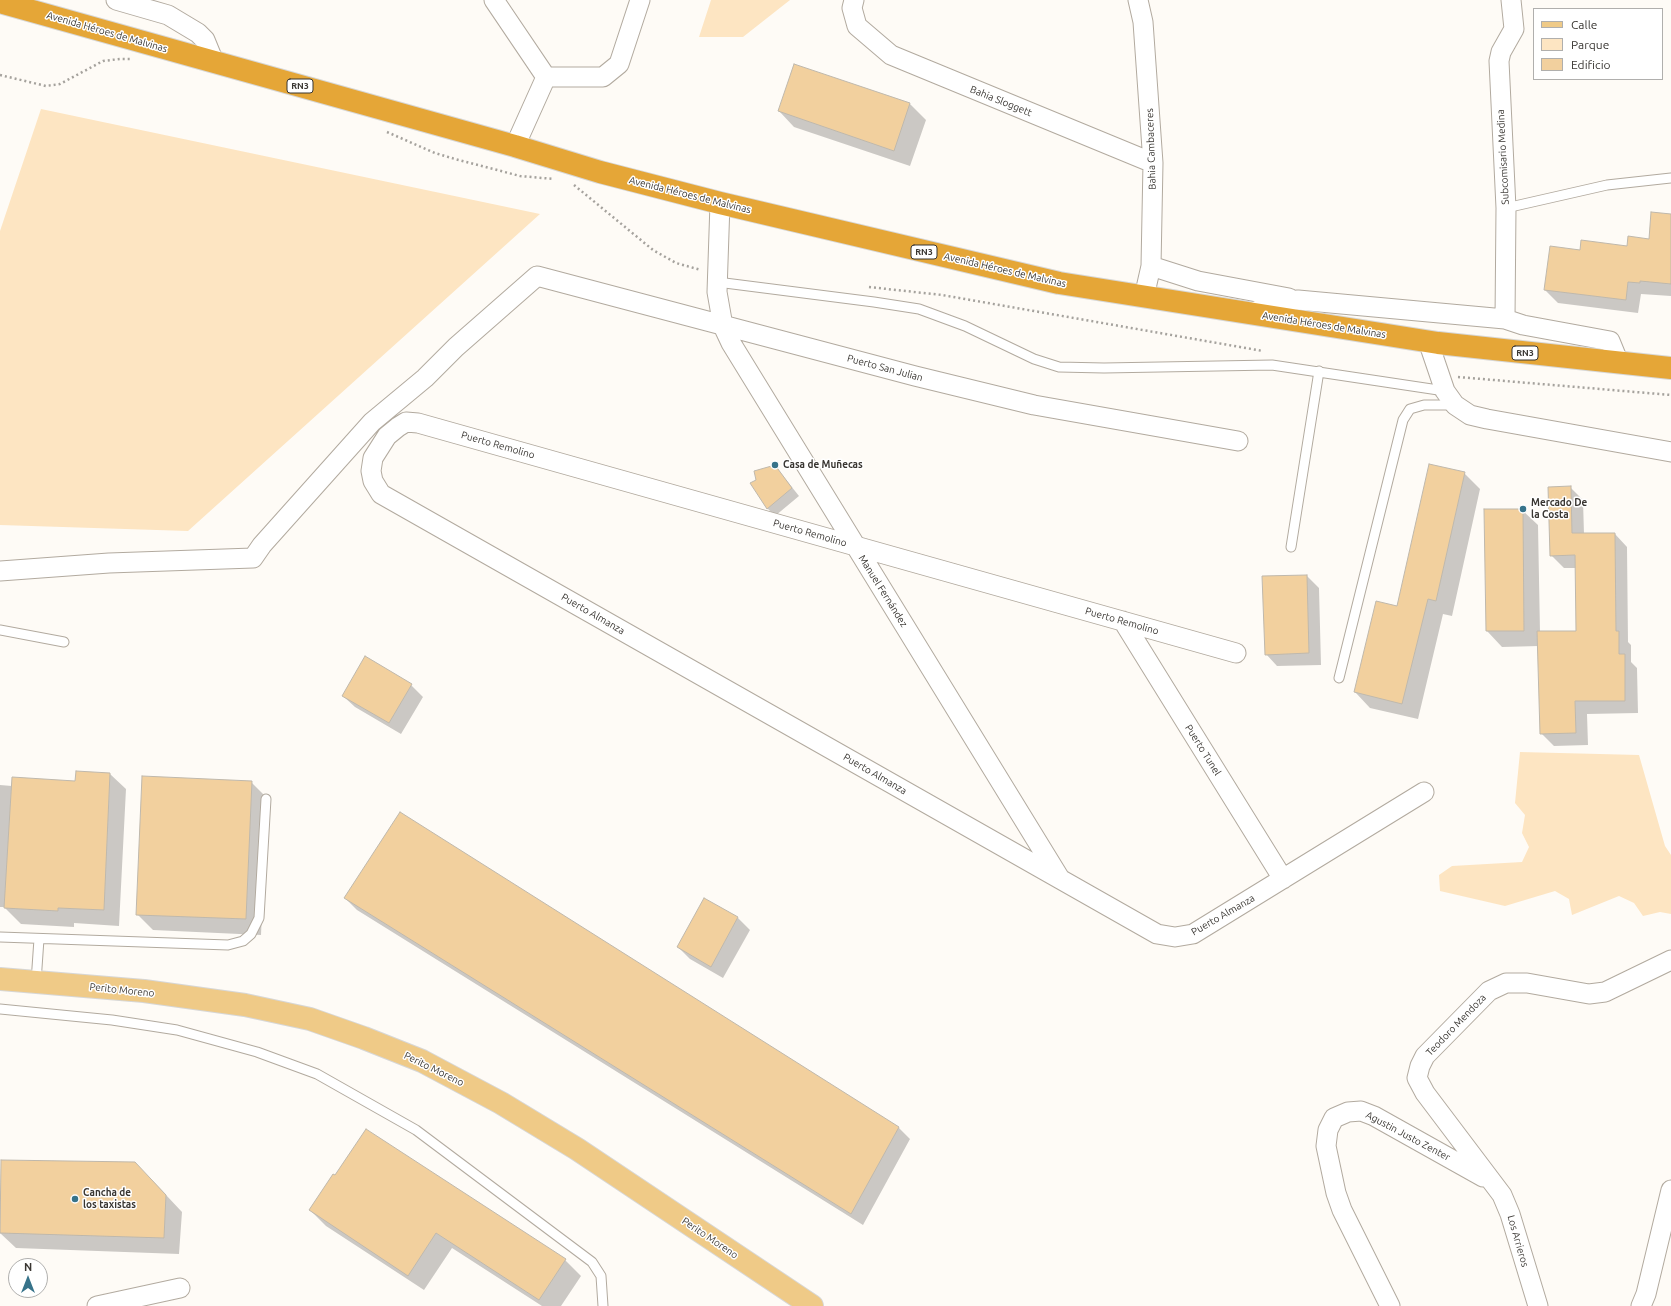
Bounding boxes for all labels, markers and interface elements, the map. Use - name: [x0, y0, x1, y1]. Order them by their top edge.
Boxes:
- legend: [1533, 8, 1663, 80]
- street label: Avenida Héroes de Malvinas: [45, 9, 169, 55]
- text: Calle: [1571, 18, 1597, 31]
- text: Parque: [1571, 38, 1609, 51]
- text: Edificio: [1571, 58, 1611, 71]
- road number: RN3: [287, 79, 313, 93]
- street label: Bahia Sloggett: [968, 83, 1034, 119]
- street label: Bahia Cambaceres: [1144, 108, 1158, 190]
- street label: Subcomisario Medina: [1495, 109, 1511, 205]
- street label: Avenida Héroes de Malvinas: [628, 174, 752, 216]
- road number: RN3: [911, 245, 937, 259]
- street label: Avenida Héroes de Malvinas: [943, 250, 1067, 290]
- street label: Avenida Héroes de Malvinas: [1261, 309, 1387, 341]
- road number: RN3: [1512, 346, 1538, 360]
- street label: Puerto San Julian: [846, 352, 924, 384]
- street label: Puerto Remolino: [460, 429, 536, 461]
- place label: Casa de Muñecas: [783, 459, 863, 471]
- marker: Casa de Muñecas: [770, 460, 780, 470]
- place label: Mercado De la Costa: [1531, 497, 1587, 520]
- marker: Mercado De la Costa: [1518, 504, 1528, 514]
- street label: Puerto Remolino: [772, 517, 848, 549]
- street label: Manuel Fernández: [856, 553, 910, 629]
- street label: Puerto Almanza: [559, 591, 627, 637]
- street label: Puerto Remolino: [1084, 605, 1160, 637]
- street label: Puerto Tunel: [1183, 722, 1223, 778]
- street label: Puerto Almanza: [841, 751, 909, 797]
- street label: Puerto Almanza: [1189, 892, 1257, 938]
- street label: Perito Moreno: [89, 981, 155, 999]
- street label: Teodoro Mendoza: [1423, 992, 1489, 1058]
- street label: Perito Moreno: [402, 1049, 466, 1089]
- street label: Agustin Justo Zenter: [1364, 1109, 1452, 1163]
- place label: Cancha de los taxistas: [83, 1187, 136, 1210]
- marker: Cancha de los taxistas: [70, 1194, 80, 1204]
- street label: Los Arrieros: [1505, 1214, 1531, 1268]
- street label: Perito Moreno: [680, 1215, 740, 1261]
- north arrow: [8, 1258, 48, 1298]
- text: N: [24, 1261, 32, 1273]

